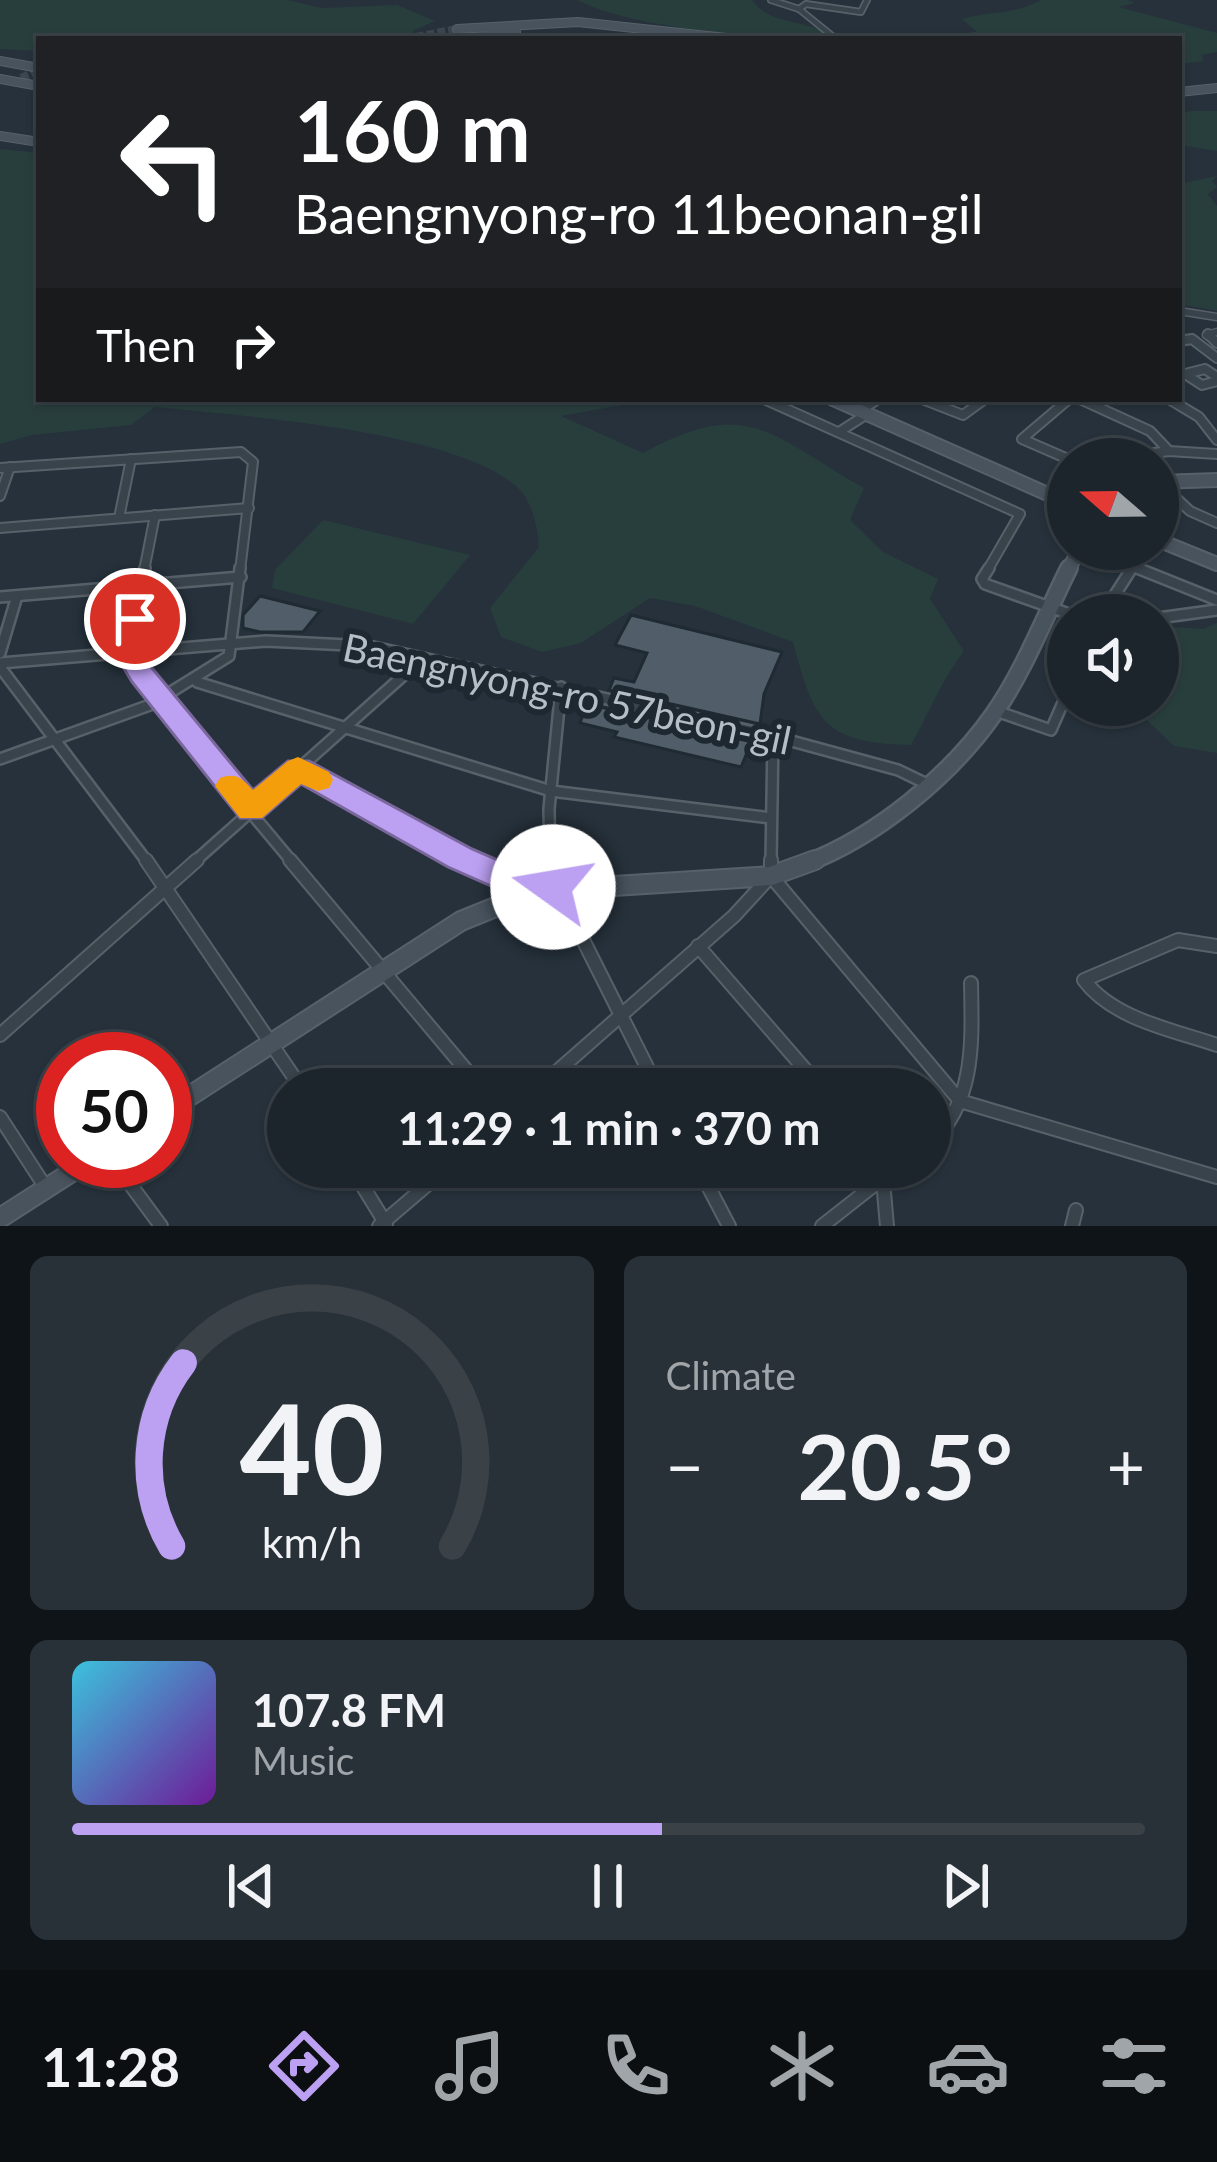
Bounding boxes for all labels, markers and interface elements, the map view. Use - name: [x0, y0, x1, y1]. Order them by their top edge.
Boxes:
- text: 160 m: [294, 79, 531, 180]
- icon: left: [96, 84, 252, 240]
- text: Baengnyong-ro 11beonan-gil: [294, 181, 983, 246]
- icon: right: [220, 312, 286, 378]
- text: Then: [96, 318, 196, 372]
- north arrow: [1047, 438, 1179, 570]
- map controls: [1047, 438, 1179, 726]
- pin: [84, 568, 186, 670]
- icon: arrive: [102, 586, 168, 652]
- button: sound: [1047, 594, 1179, 726]
- street label: Baengnyong-ro 57beon-gil: [339, 623, 795, 763]
- position arrow: [490, 824, 616, 950]
- speed limit sign: 50: [36, 1032, 192, 1188]
- text: 11:29 · 1 min · 370 m: [398, 1101, 820, 1155]
- text: Climate: [666, 1352, 796, 1398]
- text: 40: [239, 1372, 384, 1522]
- text: 20.5°: [798, 1411, 1013, 1519]
- text: −: [666, 1426, 704, 1505]
- text: +: [1107, 1426, 1145, 1505]
- text: km/h: [262, 1516, 362, 1567]
- text: 107.8 FM: [252, 1683, 446, 1737]
- text: Music: [252, 1737, 354, 1783]
- icon: previous: [218, 1853, 284, 1919]
- icon: pause: [575, 1853, 641, 1919]
- icon: next: [933, 1853, 999, 1919]
- icon: directions: [262, 2024, 346, 2108]
- icon: music: [428, 2024, 512, 2108]
- icon: phone: [594, 2024, 678, 2108]
- icon: climate: [760, 2024, 844, 2108]
- icon: car: [926, 2024, 1010, 2108]
- icon: filters: [1092, 2024, 1176, 2108]
- text: 11:28: [41, 2034, 180, 2099]

